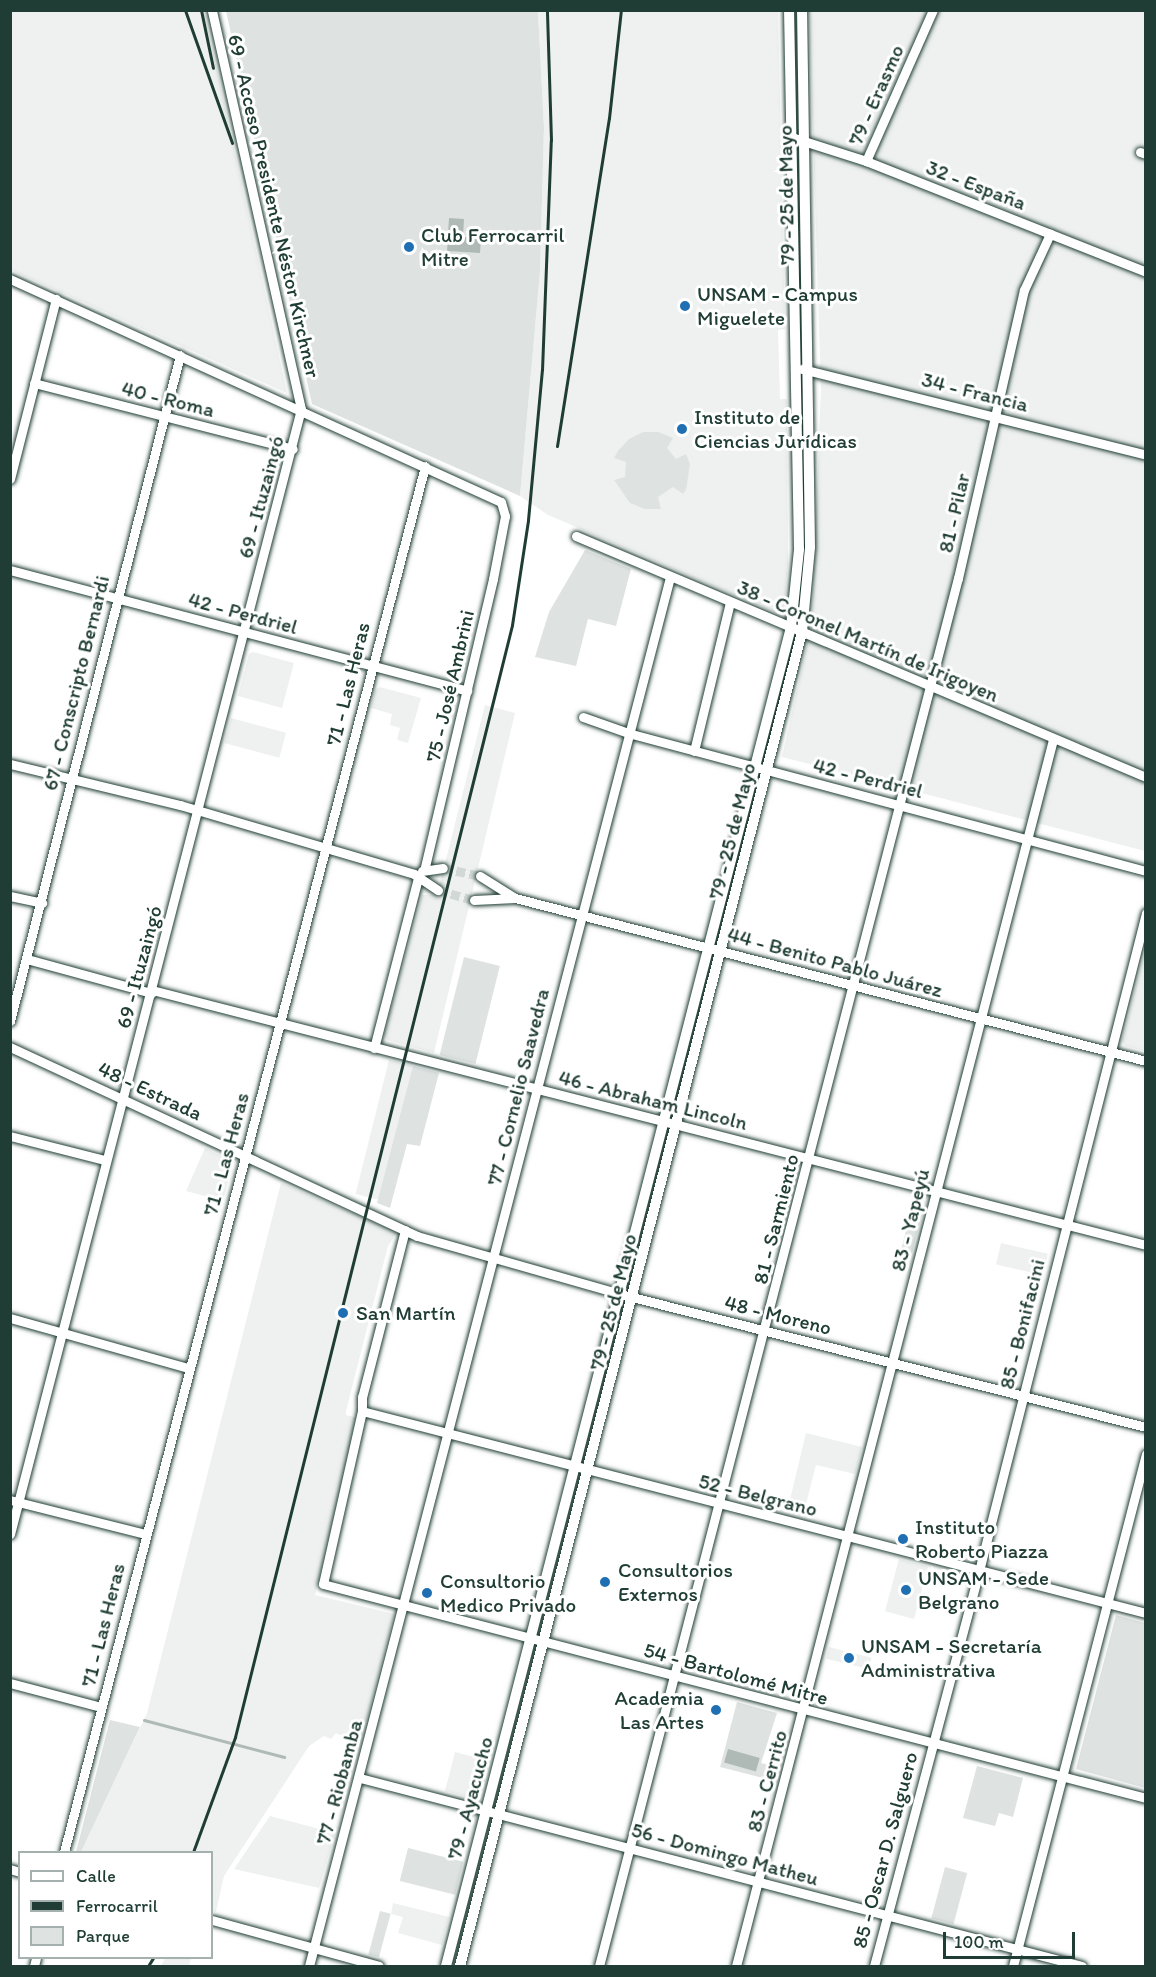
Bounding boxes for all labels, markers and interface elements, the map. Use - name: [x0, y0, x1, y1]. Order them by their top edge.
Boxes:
- street label: 69 - Acceso Presidente Néstor Kirchner: [222, 32, 326, 380]
- street label: 79 - Erasmo: [843, 41, 909, 149]
- street label: 79 - 25 de Mayo: [772, 125, 800, 265]
- street label: 32 - España: [923, 154, 1029, 216]
- place label: Club Ferrocarril Mitre: [421, 222, 563, 272]
- marker: Club Ferrocarril Mitre: [402, 240, 416, 254]
- place label: UNSAM - Campus Miguelete: [697, 281, 858, 331]
- marker: UNSAM - Campus Miguelete: [678, 299, 692, 313]
- street label: 34 - Francia: [919, 367, 1031, 417]
- street label: 40 - Roma: [119, 375, 217, 423]
- place label: Instituto de Ciencias Jurídicas: [694, 404, 857, 454]
- marker: Instituto de Ciencias Jurídicas: [675, 422, 689, 436]
- street label: 69 - Ituzaingó: [233, 433, 289, 561]
- street label: 81 - Pilar: [933, 471, 975, 555]
- street label: 67 - Conscripto Bernardi: [37, 573, 115, 793]
- street label: 38 - Coronel Martín de Irigoyen: [733, 574, 1003, 708]
- street label: 42 - Perdriel: [186, 586, 300, 640]
- street label: 75 - José Ambrini: [420, 607, 480, 765]
- street label: 71 - Las Heras: [321, 620, 375, 748]
- street label: 42 - Perdriel: [810, 752, 926, 804]
- street label: 79 - 25 de Mayo: [703, 760, 761, 902]
- street label: 69 - Ituzaingó: [111, 903, 167, 1031]
- street label: 44 - Benito Pablo Juárez: [724, 921, 946, 1003]
- street label: 77 - Cornelio Saavedra: [481, 986, 555, 1188]
- street label: 48 - Estrada: [94, 1056, 206, 1126]
- street label: 46 - Abraham Lincoln: [556, 1064, 750, 1136]
- street label: 71 - Las Heras: [197, 1090, 255, 1218]
- street label: 81 - Sarmiento: [748, 1151, 804, 1287]
- street label: 83 - Yapeyú: [885, 1166, 935, 1274]
- street label: 79 - 25 de Mayo: [584, 1231, 642, 1373]
- street label: 85 - Bonifacini: [994, 1256, 1050, 1392]
- street label: 48 - Moreno: [722, 1290, 834, 1340]
- place label: San Martín: [356, 1300, 456, 1326]
- marker: San Martín: [334, 1304, 352, 1322]
- street label: 52 - Belgrano: [696, 1468, 820, 1522]
- place label: Instituto Roberto Piazza: [915, 1514, 1048, 1564]
- marker: Instituto Roberto Piazza: [896, 1532, 910, 1546]
- place label: Consultorios Externos: [618, 1557, 733, 1607]
- street label: 71 - Las Heras: [76, 1561, 130, 1689]
- place label: UNSAM - Sede Belgrano: [918, 1565, 1049, 1615]
- place label: Consultorio Medico Privado: [440, 1568, 576, 1618]
- marker: Consultorios Externos: [596, 1573, 614, 1591]
- marker: UNSAM - Sede Belgrano: [899, 1583, 913, 1597]
- marker: Consultorio Medico Privado: [418, 1584, 436, 1602]
- place label: UNSAM - Secretaría Administrativa: [861, 1633, 1042, 1683]
- street label: 54 - Bartolomé Mitre: [641, 1637, 831, 1711]
- marker: UNSAM - Secretaría Administrativa: [842, 1651, 856, 1665]
- place label: Academia Las Artes: [615, 1685, 704, 1735]
- marker: Academia Las Artes: [709, 1703, 723, 1717]
- street label: 77 - Riobamba: [310, 1717, 368, 1847]
- street label: 83 - Cerrito: [741, 1727, 793, 1835]
- street label: 79 - Ayacucho: [442, 1734, 498, 1862]
- street label: 85 - Oscar D. Salguero: [847, 1749, 923, 1951]
- street label: 56 - Domingo Matheu: [629, 1817, 821, 1891]
- legend: [18, 1851, 213, 1959]
- text: Calle: [76, 1865, 116, 1887]
- text: Ferrocarril: [76, 1895, 158, 1917]
- scale bar: [946, 1920, 1078, 1958]
- text: Parque: [76, 1925, 130, 1947]
- text: 100 m: [954, 1931, 1004, 1953]

